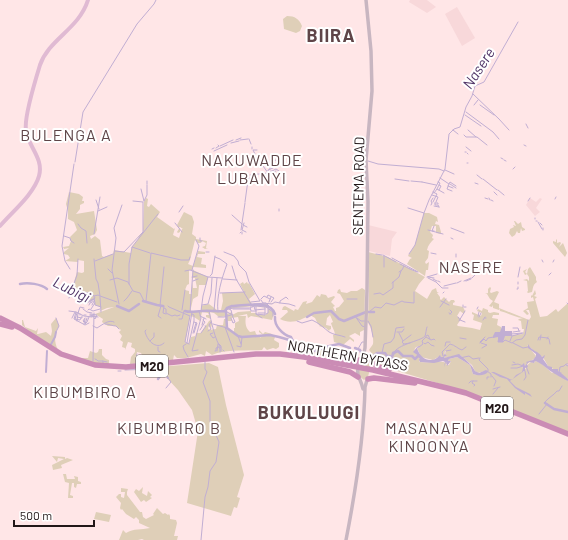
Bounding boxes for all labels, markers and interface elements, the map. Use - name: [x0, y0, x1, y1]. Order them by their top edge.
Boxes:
- district label: BIIRA: [306, 24, 356, 46]
- water label: Nasere: [458, 44, 498, 92]
- district label: BULENGA A: [20, 125, 112, 144]
- street label: SENTEMA ROAD: [349, 137, 367, 235]
- district label: NAKUWADDE LUBANYI: [201, 150, 303, 187]
- district label: NASERE: [439, 257, 503, 276]
- water label: Lubigi: [50, 272, 94, 306]
- street label: NORTHERN BYPASS: [287, 336, 409, 374]
- road number: M20: [136, 355, 168, 377]
- district label: KIBUMBIRO A: [33, 382, 137, 401]
- road number: M20: [481, 397, 513, 419]
- district label: BUKULUUGI: [258, 401, 360, 423]
- district label: KIBUMBIRO B: [117, 418, 221, 437]
- district label: MASANAFU KINOONYA: [385, 418, 473, 455]
- scale bar: [14, 502, 94, 528]
- text: 500 m: [20, 508, 52, 522]

